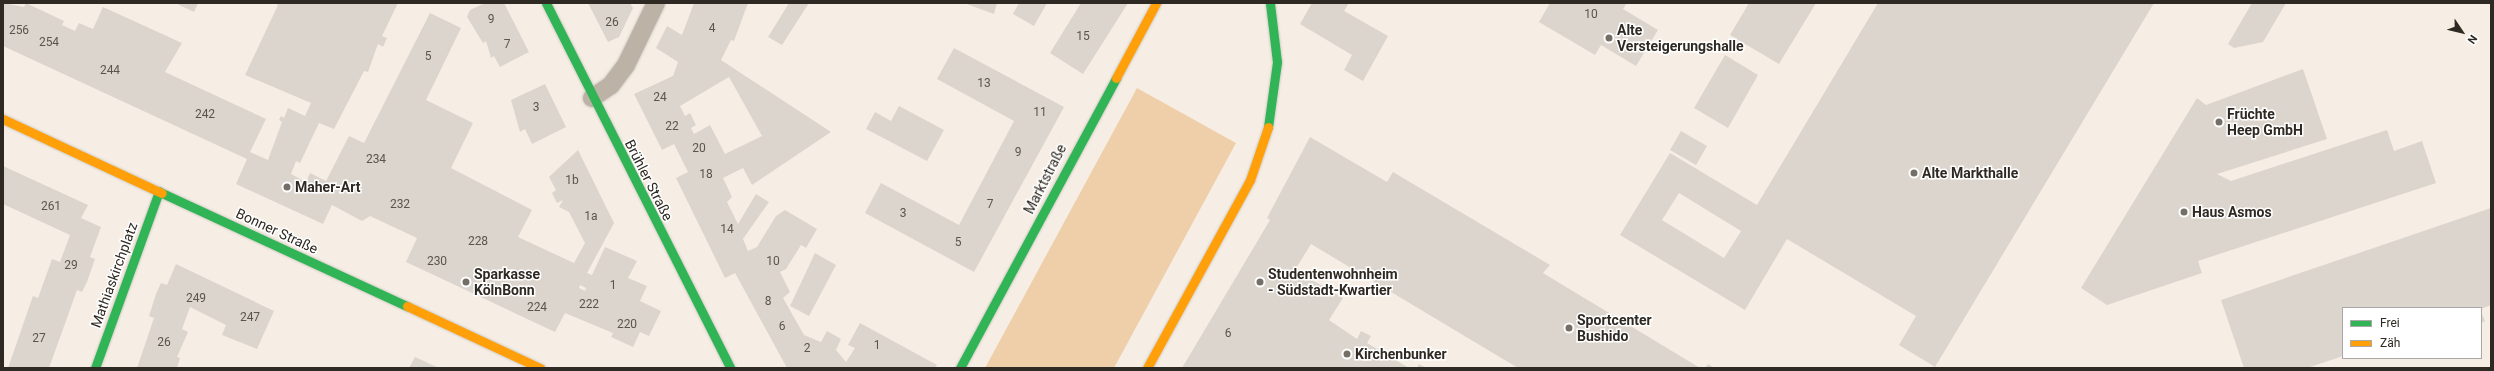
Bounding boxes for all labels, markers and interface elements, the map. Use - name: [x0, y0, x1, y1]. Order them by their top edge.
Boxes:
- house number: 10: [1584, 8, 1598, 22]
- north arrow: [2442, 12, 2482, 52]
- house number: 9: [488, 13, 494, 27]
- house number: 26: [605, 16, 619, 30]
- house number: 4: [709, 22, 715, 36]
- place label: Alte Versteigerungshalle: [1617, 22, 1744, 54]
- house number: 256: [9, 24, 29, 38]
- house number: 15: [1076, 30, 1090, 44]
- text: N: [2465, 32, 2480, 46]
- marker: Alte Versteigerungshalle: [1604, 33, 1614, 43]
- house number: 254: [39, 36, 59, 50]
- house number: 7: [504, 38, 510, 52]
- house number: 5: [425, 50, 431, 64]
- house number: 244: [100, 64, 120, 78]
- house number: 13: [977, 77, 991, 91]
- house number: 24: [653, 91, 667, 105]
- house number: 3: [533, 101, 539, 115]
- house number: 11: [1033, 106, 1047, 120]
- place label: Früchte Heep GmbH: [2227, 106, 2303, 138]
- house number: 242: [195, 108, 215, 122]
- marker: Früchte Heep GmbH: [2214, 117, 2224, 127]
- house number: 22: [665, 120, 679, 134]
- street label: Brühler Straße: [621, 137, 677, 223]
- street label: Marktstraße: [1020, 141, 1070, 217]
- house number: 20: [692, 142, 706, 156]
- house number: 9: [1015, 146, 1021, 160]
- house number: 234: [366, 153, 386, 167]
- place label: Alte Markthalle: [1922, 165, 2018, 181]
- house number: 18: [699, 168, 713, 182]
- marker: Alte Markthalle: [1909, 168, 1919, 178]
- house number: 1b: [565, 174, 579, 188]
- place label: Maher-Art: [295, 179, 360, 195]
- marker: Maher-Art: [282, 182, 292, 192]
- house number: 232: [390, 198, 410, 212]
- house number: 7: [987, 198, 993, 212]
- house number: 261: [41, 200, 61, 214]
- place label: Haus Asmos: [2192, 204, 2272, 220]
- street label: Bonner Straße: [233, 205, 321, 257]
- house number: 3: [900, 207, 906, 221]
- marker: Haus Asmos: [2179, 207, 2189, 217]
- house number: 1a: [584, 210, 598, 224]
- street label: Mathiaskirchplatz: [87, 220, 141, 330]
- house number: 14: [720, 223, 734, 237]
- house number: 228: [468, 235, 488, 249]
- house number: 5: [955, 236, 961, 250]
- house number: 230: [427, 255, 447, 269]
- house number: 10: [766, 255, 780, 269]
- house number: 29: [64, 259, 78, 273]
- place label: Sparkasse KölnBonn: [474, 266, 540, 298]
- place label: Studentenwohnheim - Südstadt-Kwartier: [1268, 266, 1398, 298]
- marker: Sparkasse KölnBonn: [461, 277, 471, 287]
- marker: Studentenwohnheim - Südstadt-Kwartier: [1255, 277, 1265, 287]
- house number: 1: [610, 279, 616, 293]
- house number: 249: [186, 292, 206, 306]
- house number: 8: [765, 295, 771, 309]
- house number: 222: [579, 298, 599, 312]
- house number: 224: [527, 301, 547, 315]
- legend: [2342, 307, 2482, 359]
- house number: 247: [240, 311, 260, 325]
- place label: Sportcenter Bushido: [1577, 312, 1652, 344]
- text: Frei: [2380, 316, 2400, 330]
- house number: 220: [617, 318, 637, 332]
- house number: 6: [779, 320, 785, 334]
- marker: Sportcenter Bushido: [1564, 323, 1574, 333]
- house number: 6: [1225, 327, 1231, 341]
- house number: 27: [32, 332, 46, 346]
- house number: 26: [157, 336, 171, 350]
- text: Zäh: [2380, 336, 2400, 350]
- house number: 1: [874, 339, 880, 353]
- house number: 2: [804, 342, 810, 356]
- place label: Kirchenbunker: [1355, 346, 1447, 362]
- marker: Kirchenbunker: [1342, 349, 1352, 359]

